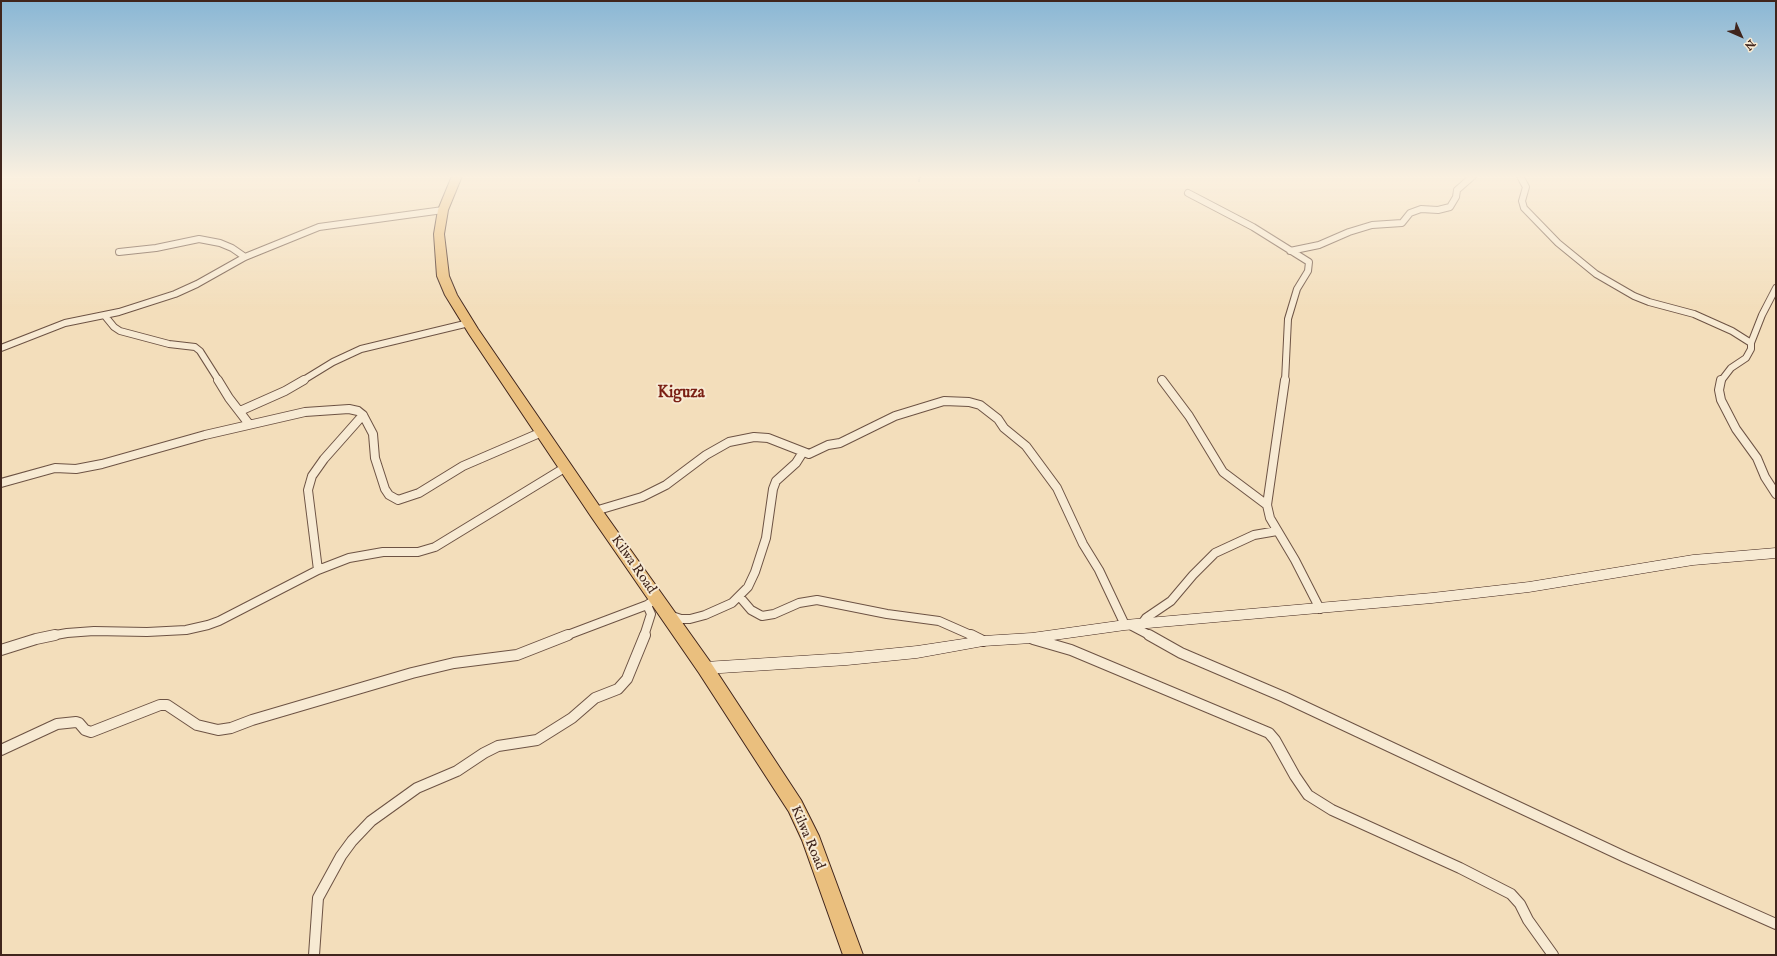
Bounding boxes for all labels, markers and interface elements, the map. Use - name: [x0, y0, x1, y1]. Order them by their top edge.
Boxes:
- north arrow: [1721, 16, 1761, 56]
- text: N: [1741, 36, 1758, 53]
- district label: Kiguza: [657, 384, 705, 404]
- street label: Kilwa Road: [607, 533, 659, 597]
- street label: Kilwa Road: [786, 804, 828, 872]

